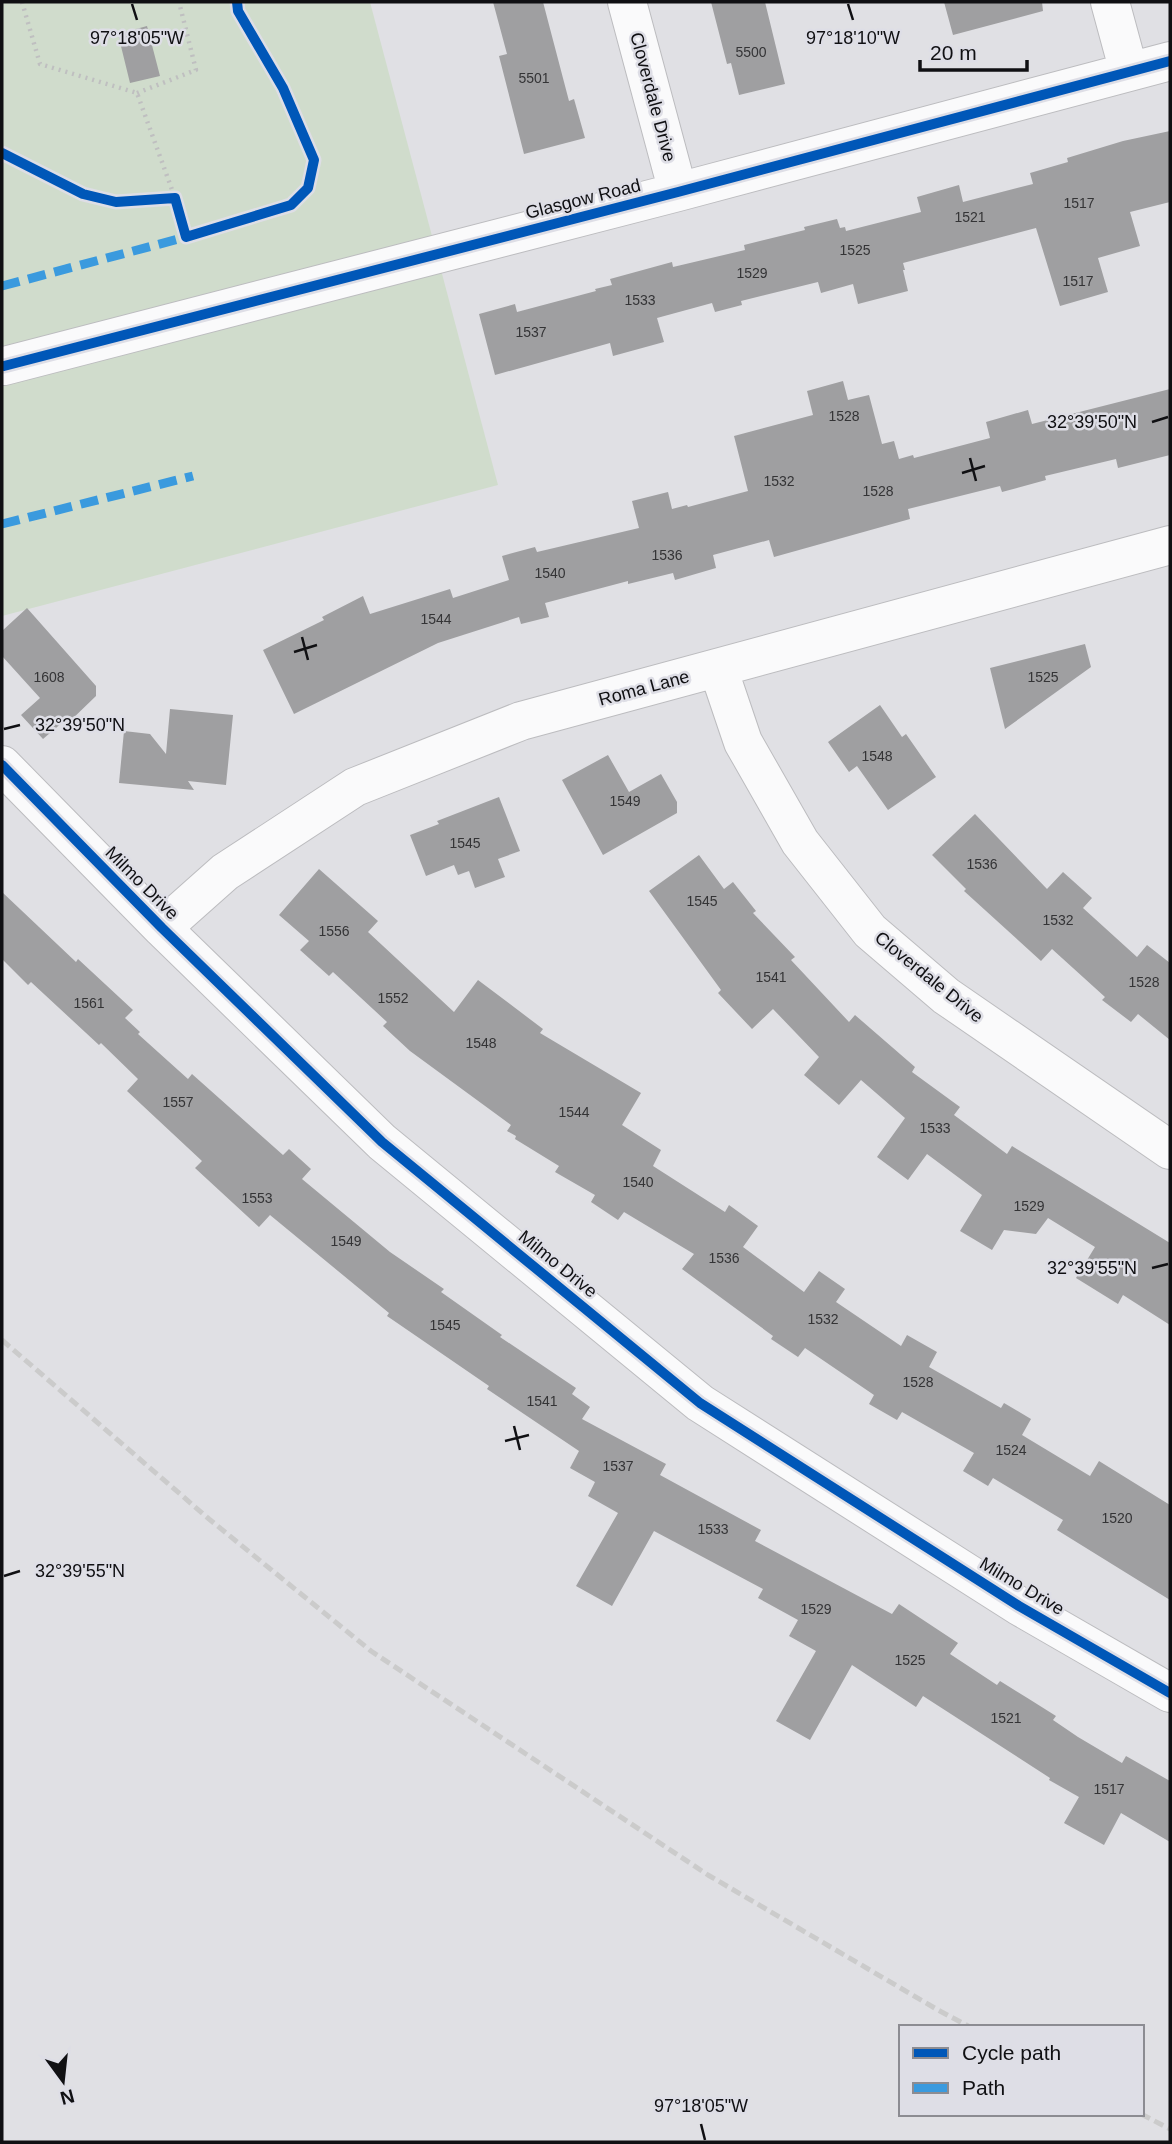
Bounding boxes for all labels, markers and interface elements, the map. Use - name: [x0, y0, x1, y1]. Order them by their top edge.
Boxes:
- text: 97°18'05"W: [90, 28, 184, 48]
- text: 97°18'10"W: [806, 28, 900, 48]
- scale bar: [920, 28, 1027, 72]
- street label: Cloverdale Drive: [626, 30, 680, 164]
- text: 20 m: [930, 41, 977, 64]
- house number: 5500: [735, 44, 767, 60]
- house number: 5501: [518, 70, 550, 86]
- street label: Glasgow Road: [523, 175, 643, 223]
- house number: 1517: [1063, 195, 1095, 211]
- house number: 1521: [954, 209, 986, 225]
- house number: 1525: [839, 242, 871, 258]
- house number: 1529: [736, 265, 768, 281]
- house number: 1517: [1062, 273, 1094, 289]
- house number: 1533: [624, 292, 656, 308]
- house number: 1537: [515, 324, 547, 340]
- house number: 1528: [828, 408, 860, 424]
- text: 32°39'50"N: [1047, 412, 1137, 432]
- house number: 1532: [763, 473, 795, 489]
- house number: 1528: [862, 483, 894, 499]
- house number: 1536: [651, 547, 683, 563]
- house number: 1540: [534, 565, 566, 581]
- house number: 1544: [420, 611, 452, 627]
- street label: Roma Lane: [596, 666, 692, 710]
- house number: 1608: [33, 669, 65, 685]
- house number: 1525: [1027, 669, 1059, 685]
- text: 32°39'50"N: [35, 715, 125, 735]
- house number: 1548: [861, 748, 893, 764]
- house number: 1549: [609, 793, 641, 809]
- house number: 1545: [449, 835, 481, 851]
- street label: Milmo Drive: [101, 842, 183, 924]
- house number: 1536: [966, 856, 998, 872]
- house number: 1545: [686, 893, 718, 909]
- house number: 1532: [1042, 912, 1074, 928]
- house number: 1556: [318, 923, 350, 939]
- street label: Cloverdale Drive: [871, 927, 987, 1027]
- house number: 1541: [755, 969, 787, 985]
- house number: 1528: [1128, 974, 1160, 990]
- house number: 1552: [377, 990, 409, 1006]
- house number: 1561: [73, 995, 105, 1011]
- house number: 1548: [465, 1035, 497, 1051]
- house number: 1557: [162, 1094, 194, 1110]
- house number: 1544: [558, 1104, 590, 1120]
- house number: 1533: [919, 1120, 951, 1136]
- house number: 1540: [622, 1174, 654, 1190]
- house number: 1553: [241, 1190, 273, 1206]
- house number: 1529: [1013, 1198, 1045, 1214]
- street label: Milmo Drive: [515, 1226, 601, 1302]
- house number: 1549: [330, 1233, 362, 1249]
- house number: 1536: [708, 1250, 740, 1266]
- text: 32°39'55"N: [1047, 1258, 1137, 1278]
- house number: 1532: [807, 1311, 839, 1327]
- house number: 1545: [429, 1317, 461, 1333]
- house number: 1528: [902, 1374, 934, 1390]
- house number: 1541: [526, 1393, 558, 1409]
- house number: 1524: [995, 1442, 1027, 1458]
- house number: 1537: [602, 1458, 634, 1474]
- house number: 1520: [1101, 1510, 1133, 1526]
- house number: 1533: [697, 1521, 729, 1537]
- street label: Milmo Drive: [976, 1553, 1068, 1619]
- text: 32°39'55"N: [35, 1561, 125, 1581]
- house number: 1529: [800, 1601, 832, 1617]
- house number: 1525: [894, 1652, 926, 1668]
- house number: 1521: [990, 1710, 1022, 1726]
- house number: 1517: [1093, 1781, 1125, 1797]
- legend: [899, 2025, 1144, 2116]
- text: Cycle path: [962, 2041, 1061, 2064]
- north arrow: [28, 2046, 98, 2116]
- text: Path: [962, 2076, 1005, 2099]
- text: N: [58, 2085, 77, 2109]
- text: 97°18'05"W: [654, 2096, 748, 2116]

